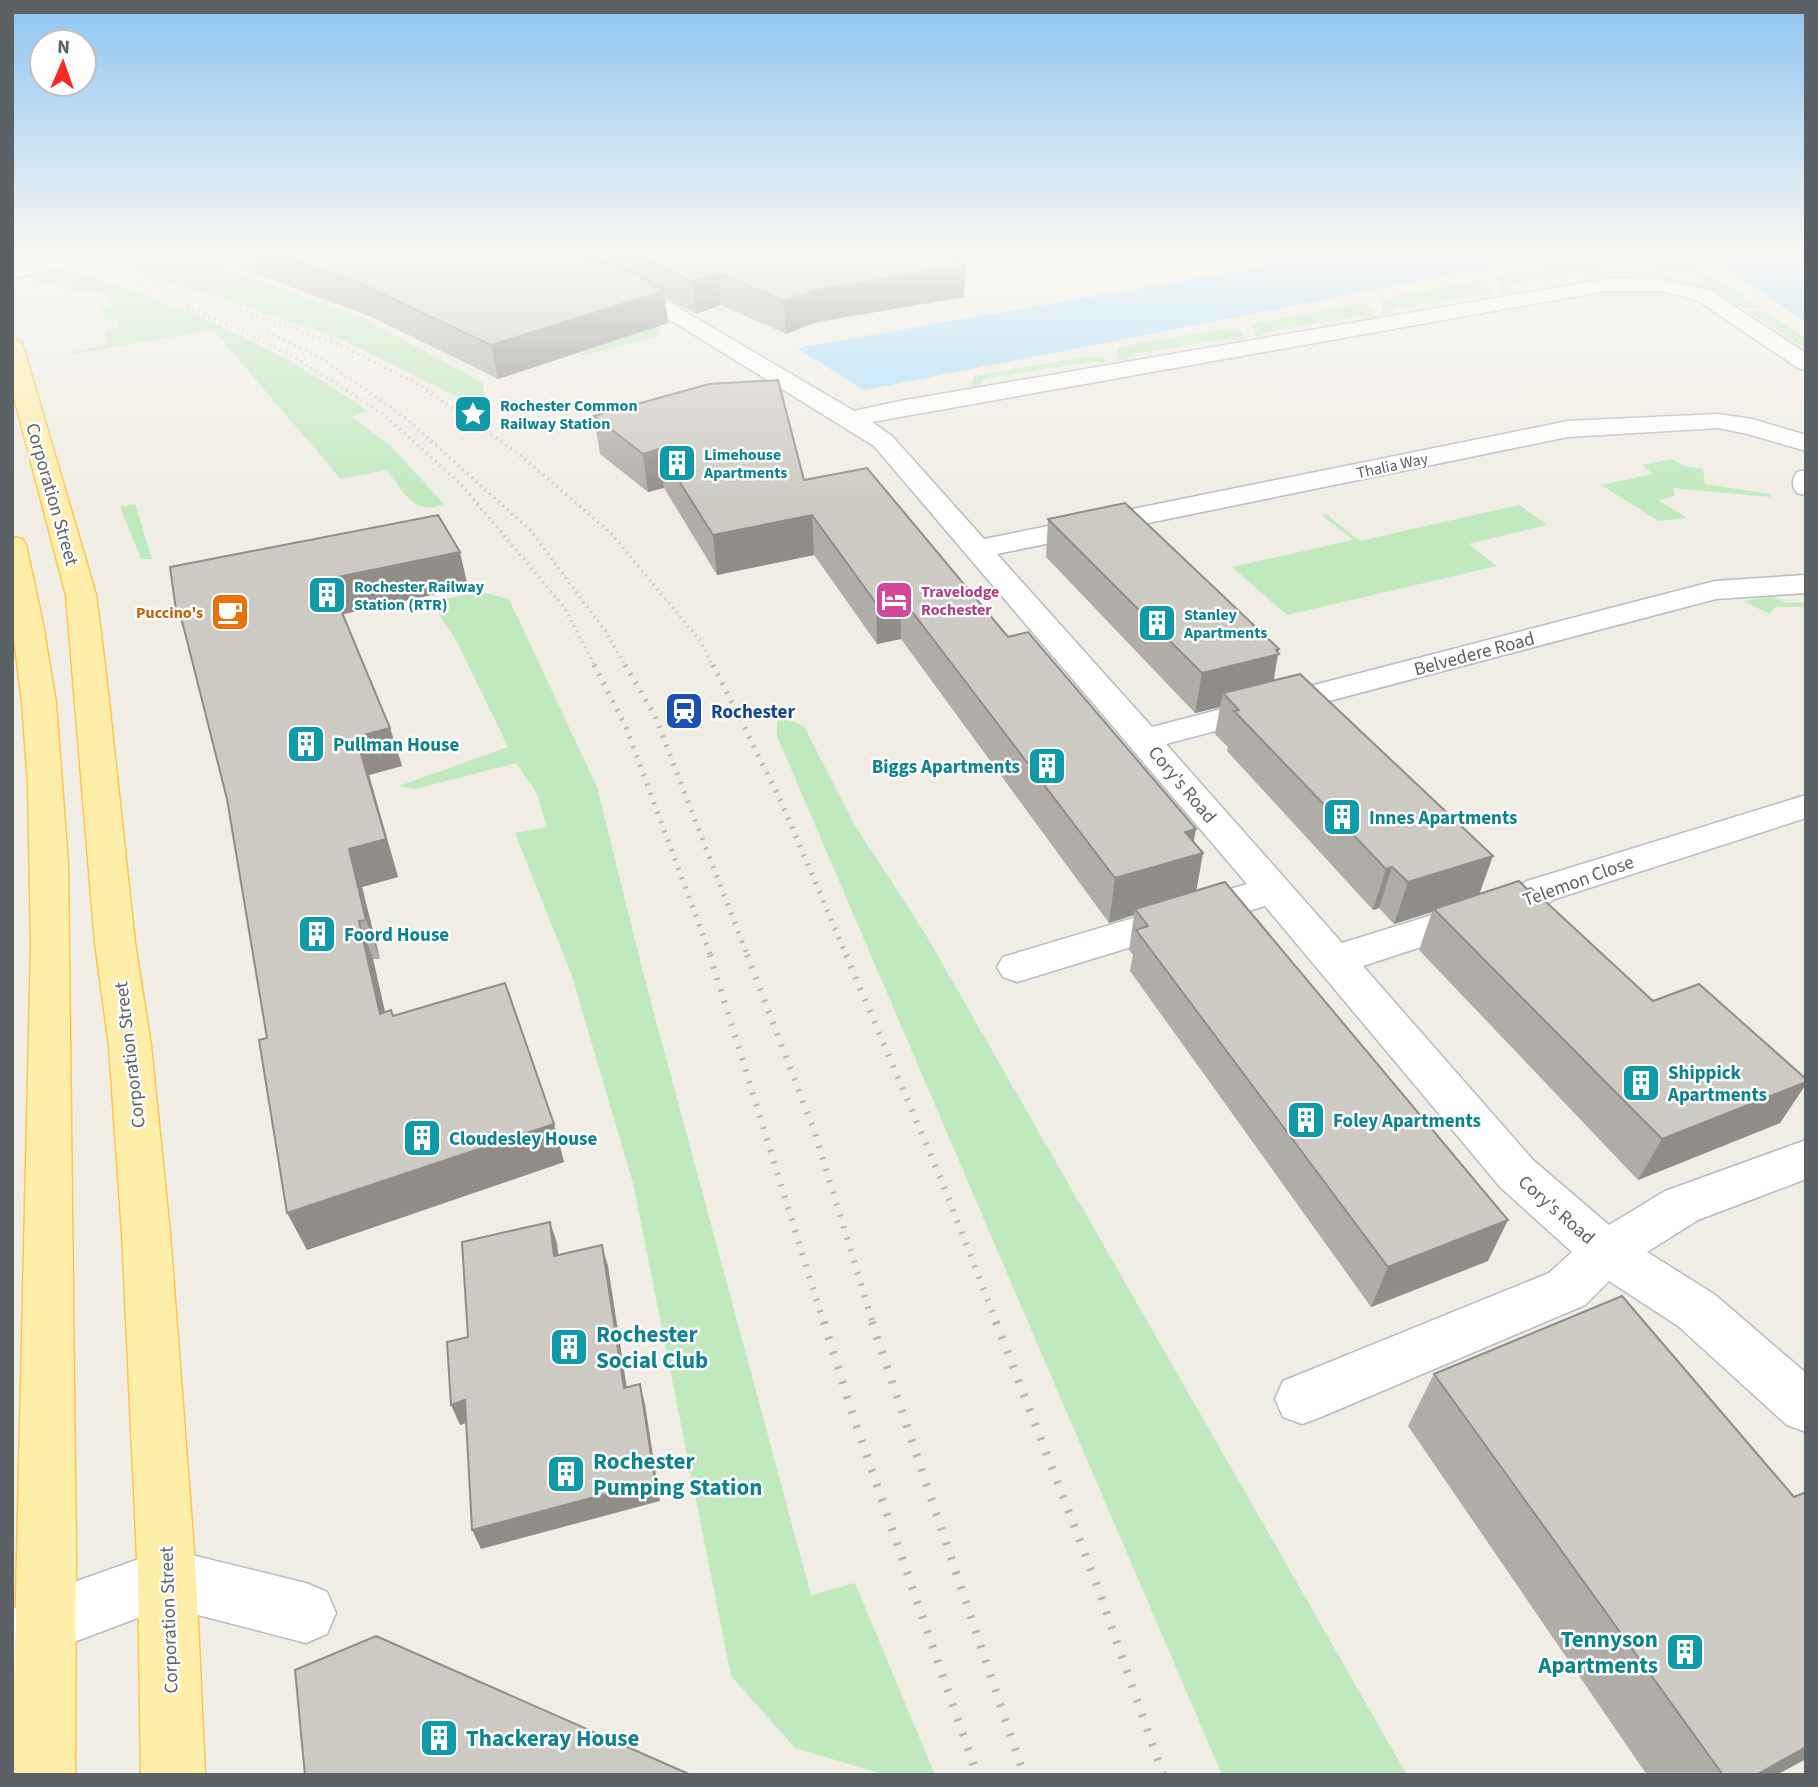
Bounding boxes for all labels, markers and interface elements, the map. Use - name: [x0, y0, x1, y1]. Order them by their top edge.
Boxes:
- north arrow: [28, 28, 98, 98]
- text: N: [57, 34, 70, 61]
- place icon: Rochester Common Railway Station: [452, 393, 494, 435]
- place label: Rochester Common Railway Station: [500, 395, 638, 435]
- street label: Corporation Street: [18, 420, 85, 569]
- building icon: Limehouse Apartments: [656, 442, 698, 484]
- place label: Limehouse Apartments: [703, 444, 787, 484]
- street label: Thalia Way: [1354, 448, 1430, 484]
- building icon: Rochester Railway Station (RTR): [306, 574, 348, 616]
- place label: Rochester Railway Station (RTR): [354, 576, 485, 616]
- hotel icon: Travelodge Rochester: [873, 579, 915, 621]
- place label: Travelodge Rochester: [921, 581, 999, 621]
- cafe icon: Puccino's: [209, 591, 251, 633]
- place label: Puccino's: [136, 602, 203, 624]
- building icon: Stanley Apartments: [1136, 602, 1178, 644]
- place label: Stanley Apartments: [1183, 604, 1267, 644]
- street label: Belvedere Road: [1411, 625, 1538, 684]
- station icon: Rochester: [663, 690, 705, 732]
- place label: Rochester: [711, 699, 795, 726]
- building icon: Pullman House: [285, 723, 327, 765]
- place label: Pullman House: [333, 732, 460, 759]
- street label: Cory's Road: [1141, 740, 1222, 830]
- building icon: Biggs Apartments: [1026, 745, 1068, 787]
- place label: Biggs Apartments: [872, 754, 1020, 781]
- building icon: Innes Apartments: [1321, 796, 1363, 838]
- place label: Innes Apartments: [1369, 805, 1517, 832]
- street label: Telemon Close: [1519, 849, 1638, 914]
- building icon: Foord House: [296, 913, 338, 955]
- place label: Foord House: [344, 922, 449, 949]
- street label: Corporation Street: [108, 980, 153, 1130]
- place label: Shippick Apartments: [1667, 1060, 1767, 1109]
- building icon: Shippick Apartments: [1620, 1062, 1662, 1104]
- building icon: Foley Apartments: [1285, 1099, 1327, 1141]
- place label: Foley Apartments: [1333, 1108, 1481, 1135]
- building icon: Cloudesley House: [401, 1117, 443, 1159]
- place label: Cloudesley House: [449, 1126, 597, 1153]
- street label: Cory's Road: [1512, 1169, 1600, 1251]
- place label: Rochester Social Club: [596, 1318, 708, 1377]
- building icon: Rochester Social Club: [548, 1326, 590, 1368]
- place label: Rochester Pumping Station: [593, 1445, 762, 1504]
- building icon: Rochester Pumping Station: [545, 1453, 587, 1495]
- street label: Corporation Street: [153, 1545, 186, 1694]
- place label: Tennyson Apartments: [1537, 1623, 1658, 1682]
- building icon: Tennyson Apartments: [1664, 1631, 1706, 1673]
- building icon: Thackeray House: [418, 1717, 460, 1759]
- place label: Thackeray House: [466, 1722, 639, 1755]

